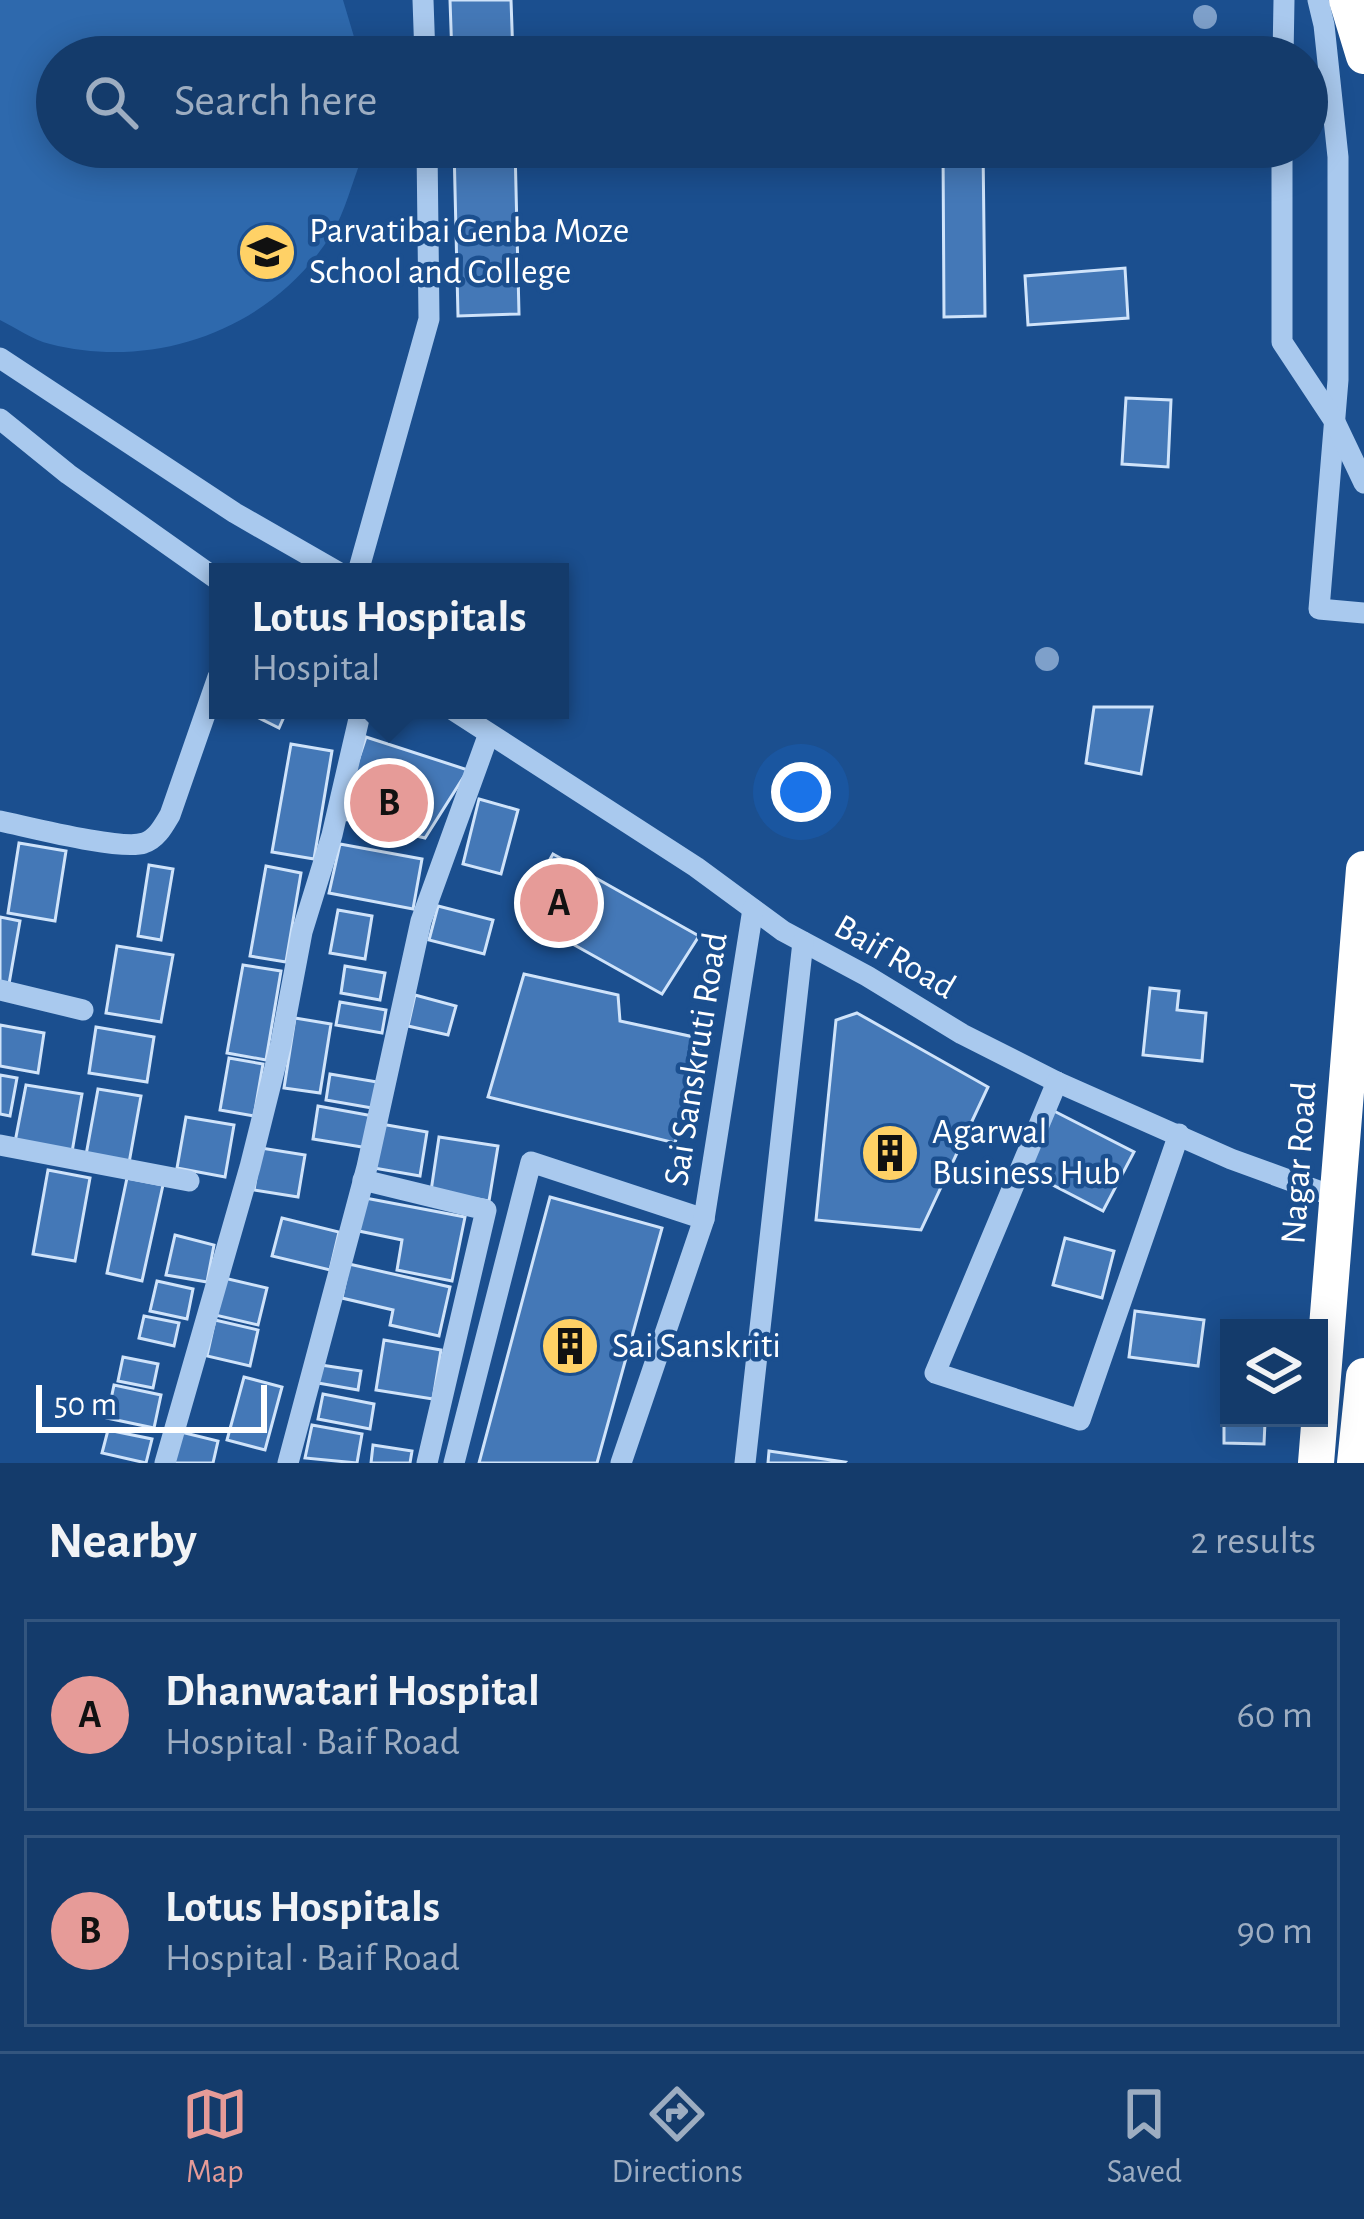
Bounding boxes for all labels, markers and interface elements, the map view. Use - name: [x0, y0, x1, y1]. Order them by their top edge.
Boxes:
- search box: [36, 36, 1328, 168]
- icon: search: [78, 69, 144, 135]
- text: Search here: [174, 79, 377, 124]
- place label: Parvatibai Genba Moze School and College: [309, 213, 629, 290]
- school or university icon: Parvatibai Genba Moze School and College: [236, 221, 298, 283]
- popup: [209, 563, 569, 719]
- text: Lotus Hospitals: [251, 595, 527, 640]
- text: Hospital: [251, 649, 380, 688]
- pin: B: [350, 758, 428, 848]
- your location: [771, 762, 831, 822]
- pin: A: [520, 858, 598, 948]
- street label: Baif Road: [828, 908, 962, 1006]
- street label: Sai Sanskruti Road: [658, 930, 734, 1188]
- street label: Nagar Road: [1275, 1080, 1323, 1246]
- place label: Agarwal Business Hub: [932, 1114, 1121, 1191]
- building icon: Agarwal Business Hub: [859, 1122, 921, 1184]
- building icon: Sai Sanskriti: [539, 1315, 601, 1377]
- map controls: [1220, 1319, 1328, 1427]
- button: layers: [1220, 1319, 1328, 1427]
- place label: Sai Sanskriti: [612, 1328, 781, 1364]
- scale bar: [36, 1379, 267, 1432]
- text: 50 m: [54, 1389, 117, 1422]
- text: Nearby: [48, 1516, 197, 1567]
- text: 2 results: [1190, 1522, 1316, 1561]
- text: Dhanwatari Hospital: [165, 1669, 540, 1714]
- text: A: [78, 1696, 102, 1735]
- text: 60 m: [1236, 1696, 1313, 1735]
- text: Hospital · Baif Road: [165, 1723, 460, 1762]
- text: Lotus Hospitals: [165, 1885, 440, 1930]
- text: B: [79, 1912, 101, 1951]
- text: 90 m: [1236, 1912, 1313, 1951]
- text: Hospital · Baif Road: [165, 1939, 460, 1978]
- tab: Map: [182, 2081, 248, 2193]
- tab: Directions: [611, 2081, 743, 2193]
- tab: Saved: [1107, 2081, 1182, 2193]

